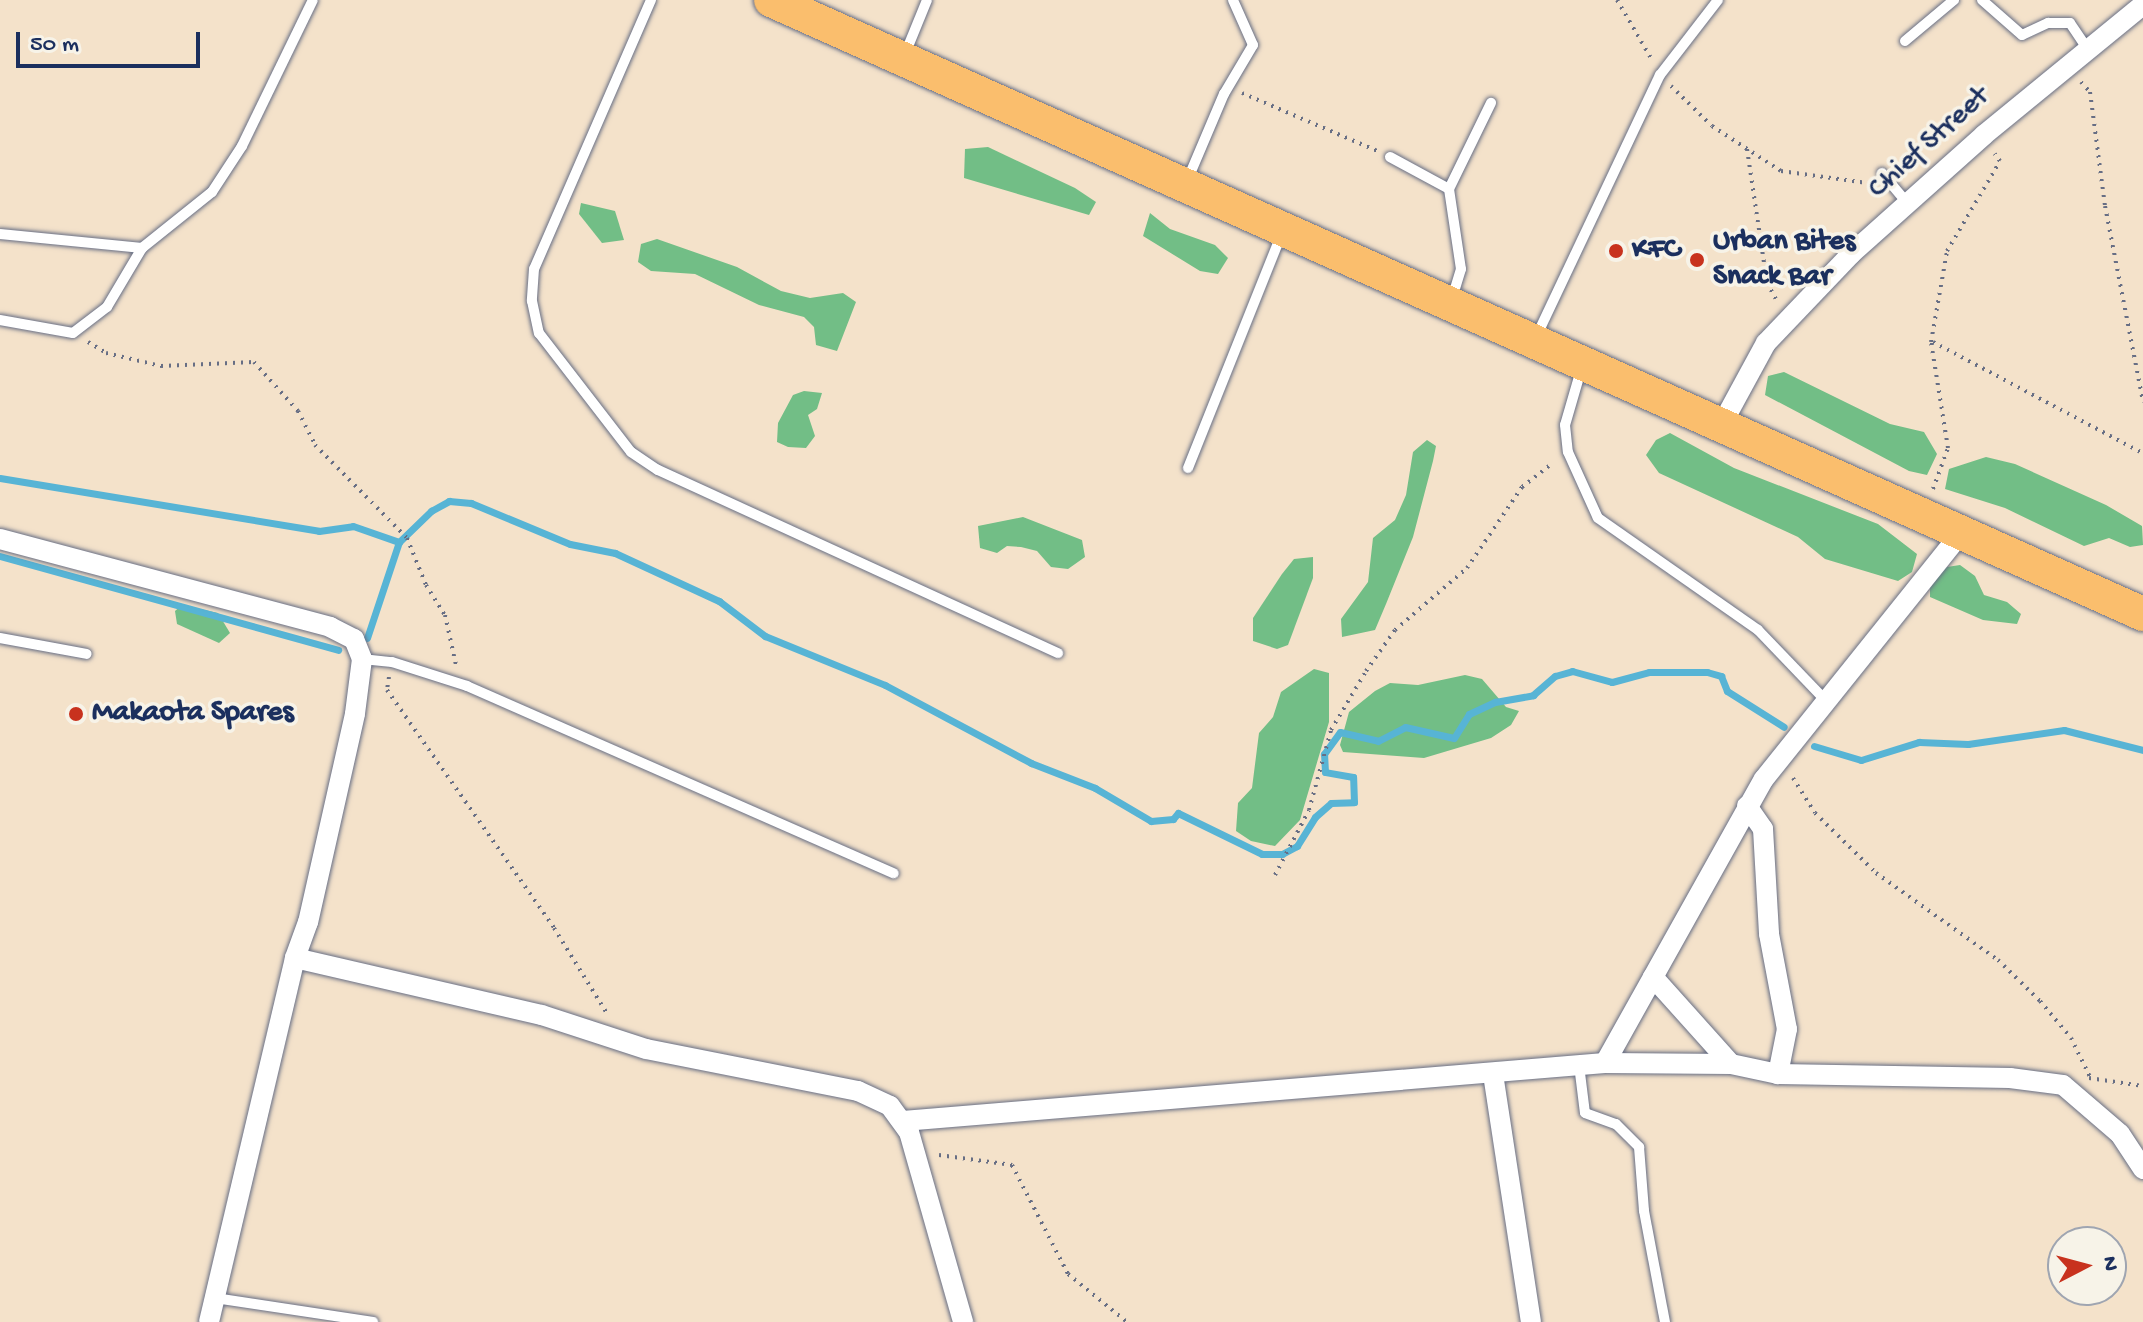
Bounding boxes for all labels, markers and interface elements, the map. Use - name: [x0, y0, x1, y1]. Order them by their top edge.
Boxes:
- scale bar: [20, 16, 204, 66]
- text: 50 m: [30, 31, 79, 60]
- street label: Chief Street: [1862, 80, 1998, 208]
- place label: Urban Bites Snack Bar: [1713, 225, 1855, 296]
- place label: KFC: [1632, 233, 1680, 269]
- marker: KFC: [1607, 242, 1625, 260]
- marker: Urban Bites Snack Bar: [1688, 251, 1706, 269]
- place label: Makaota Spares: [92, 696, 294, 732]
- marker: Makaota Spares: [67, 705, 85, 723]
- north arrow: [2047, 1226, 2127, 1306]
- text: N: [2095, 1255, 2123, 1272]

